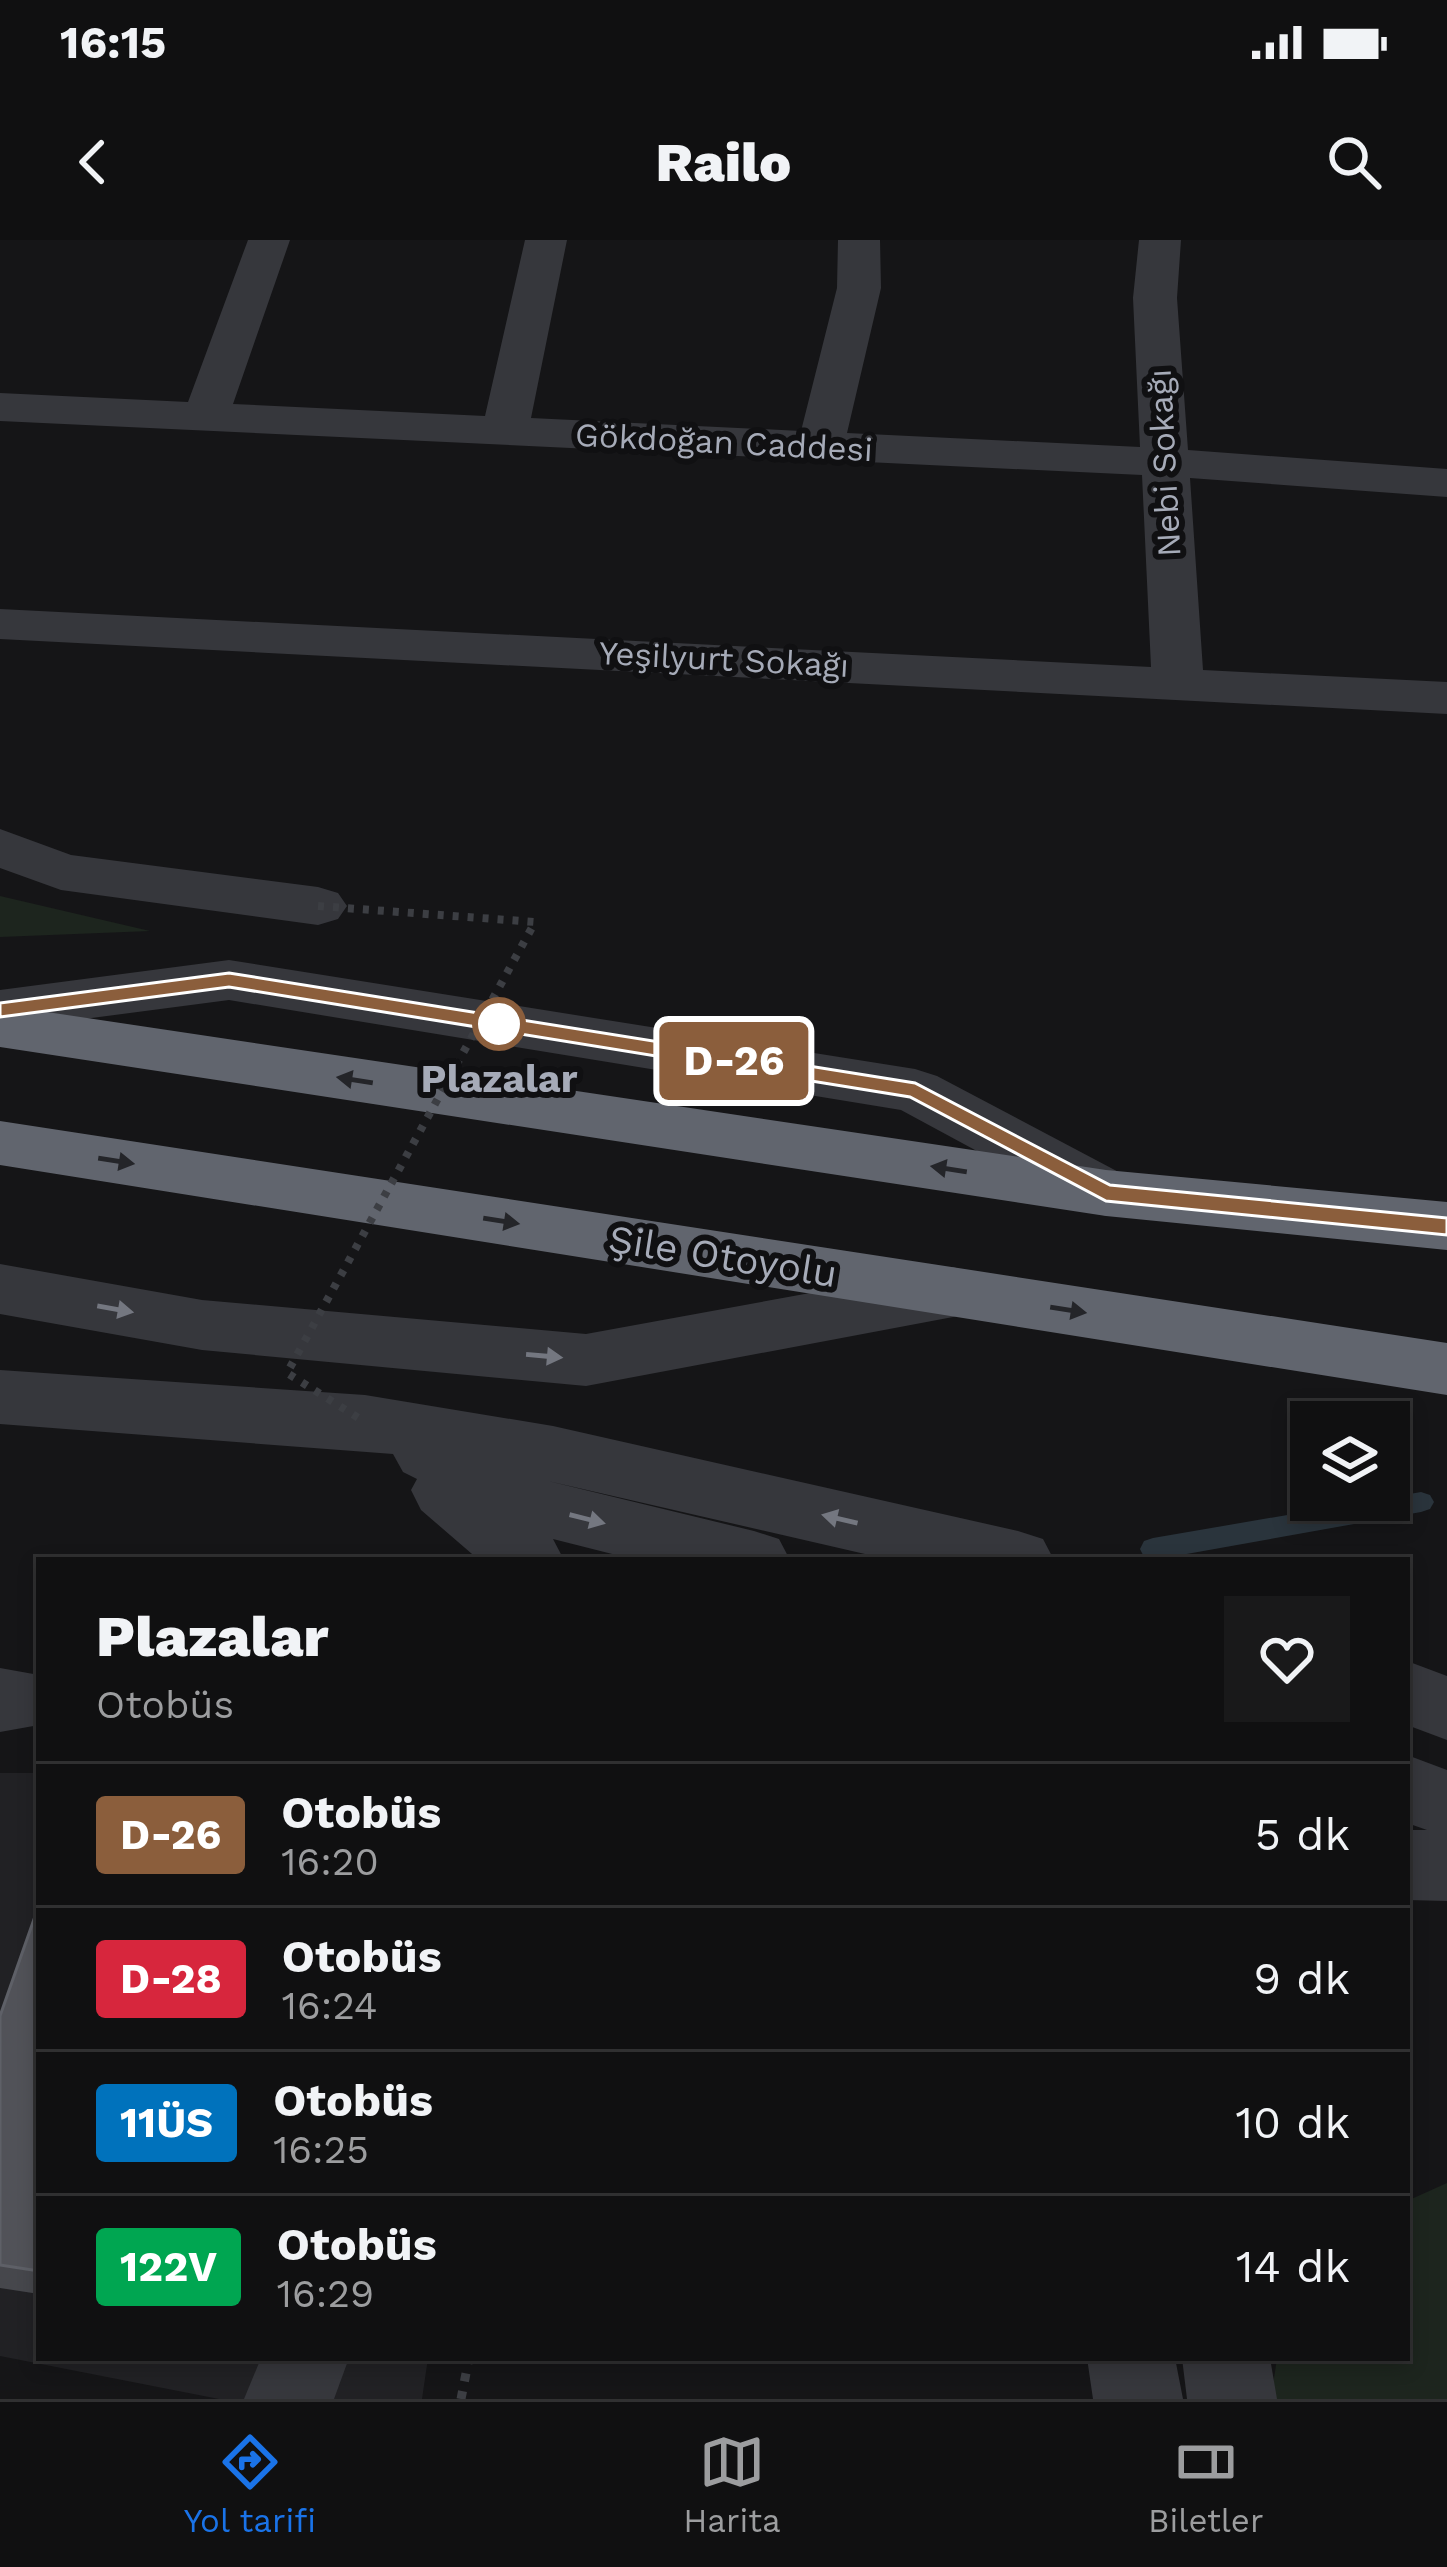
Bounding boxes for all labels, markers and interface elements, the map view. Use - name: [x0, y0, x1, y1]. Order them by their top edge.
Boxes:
- text: 16:15: [60, 16, 166, 69]
- icon: back: [60, 129, 126, 195]
- icon: search: [1321, 129, 1387, 195]
- text: Railo: [656, 131, 791, 194]
- street label: Nebi Sokağı: [1140, 368, 1188, 558]
- street label: Gökdoğan Caddesi: [574, 415, 874, 469]
- street label: Yeşilyurt Sokağı: [598, 633, 850, 685]
- marker: Plazalar: [474, 999, 524, 1049]
- line badge: D-26: [650, 1022, 818, 1100]
- text: D-26: [683, 1036, 785, 1085]
- place label: Plazalar: [421, 1056, 578, 1101]
- one-way arrow: [336, 1070, 373, 1089]
- one-way arrow: [97, 1152, 135, 1171]
- one-way arrow: [929, 1159, 967, 1178]
- one-way arrow: [483, 1212, 520, 1231]
- street label: Şile Otoyolu: [606, 1216, 840, 1296]
- one-way arrow: [97, 1300, 134, 1319]
- one-way arrow: [1050, 1301, 1088, 1320]
- one-way arrow: [526, 1347, 563, 1366]
- map controls: [1290, 1401, 1410, 1521]
- button: layers: [1290, 1401, 1410, 1521]
- one-way arrow: [821, 1509, 858, 1528]
- one-way arrow: [568, 1510, 605, 1529]
- button: heart: [1224, 1596, 1350, 1722]
- text: Plazalar: [96, 1603, 328, 1670]
- text: Otobüs: [96, 1682, 234, 1727]
- text: Otobüs: [281, 1786, 441, 1839]
- text: 5 dk: [1255, 1808, 1350, 1861]
- text: D-26: [120, 1810, 221, 1859]
- text: 16:20: [281, 1839, 379, 1884]
- text: Otobüs: [282, 1930, 442, 1983]
- text: 9 dk: [1253, 1952, 1350, 2005]
- text: D-28: [120, 1954, 222, 2003]
- text: 16:24: [282, 1983, 378, 2028]
- text: Otobüs: [273, 2074, 433, 2127]
- text: 10 dk: [1235, 2096, 1350, 2149]
- text: 11ÜS: [120, 2098, 213, 2147]
- text: 16:25: [273, 2127, 369, 2172]
- text: Otobüs: [277, 2218, 437, 2271]
- text: 14 dk: [1236, 2240, 1350, 2293]
- text: 122V: [120, 2242, 217, 2291]
- text: 16:29: [277, 2271, 374, 2316]
- tab: Yol tarifi: [184, 2429, 316, 2540]
- tab: Harita: [683, 2429, 781, 2540]
- tab: Biletler: [1148, 2429, 1263, 2540]

